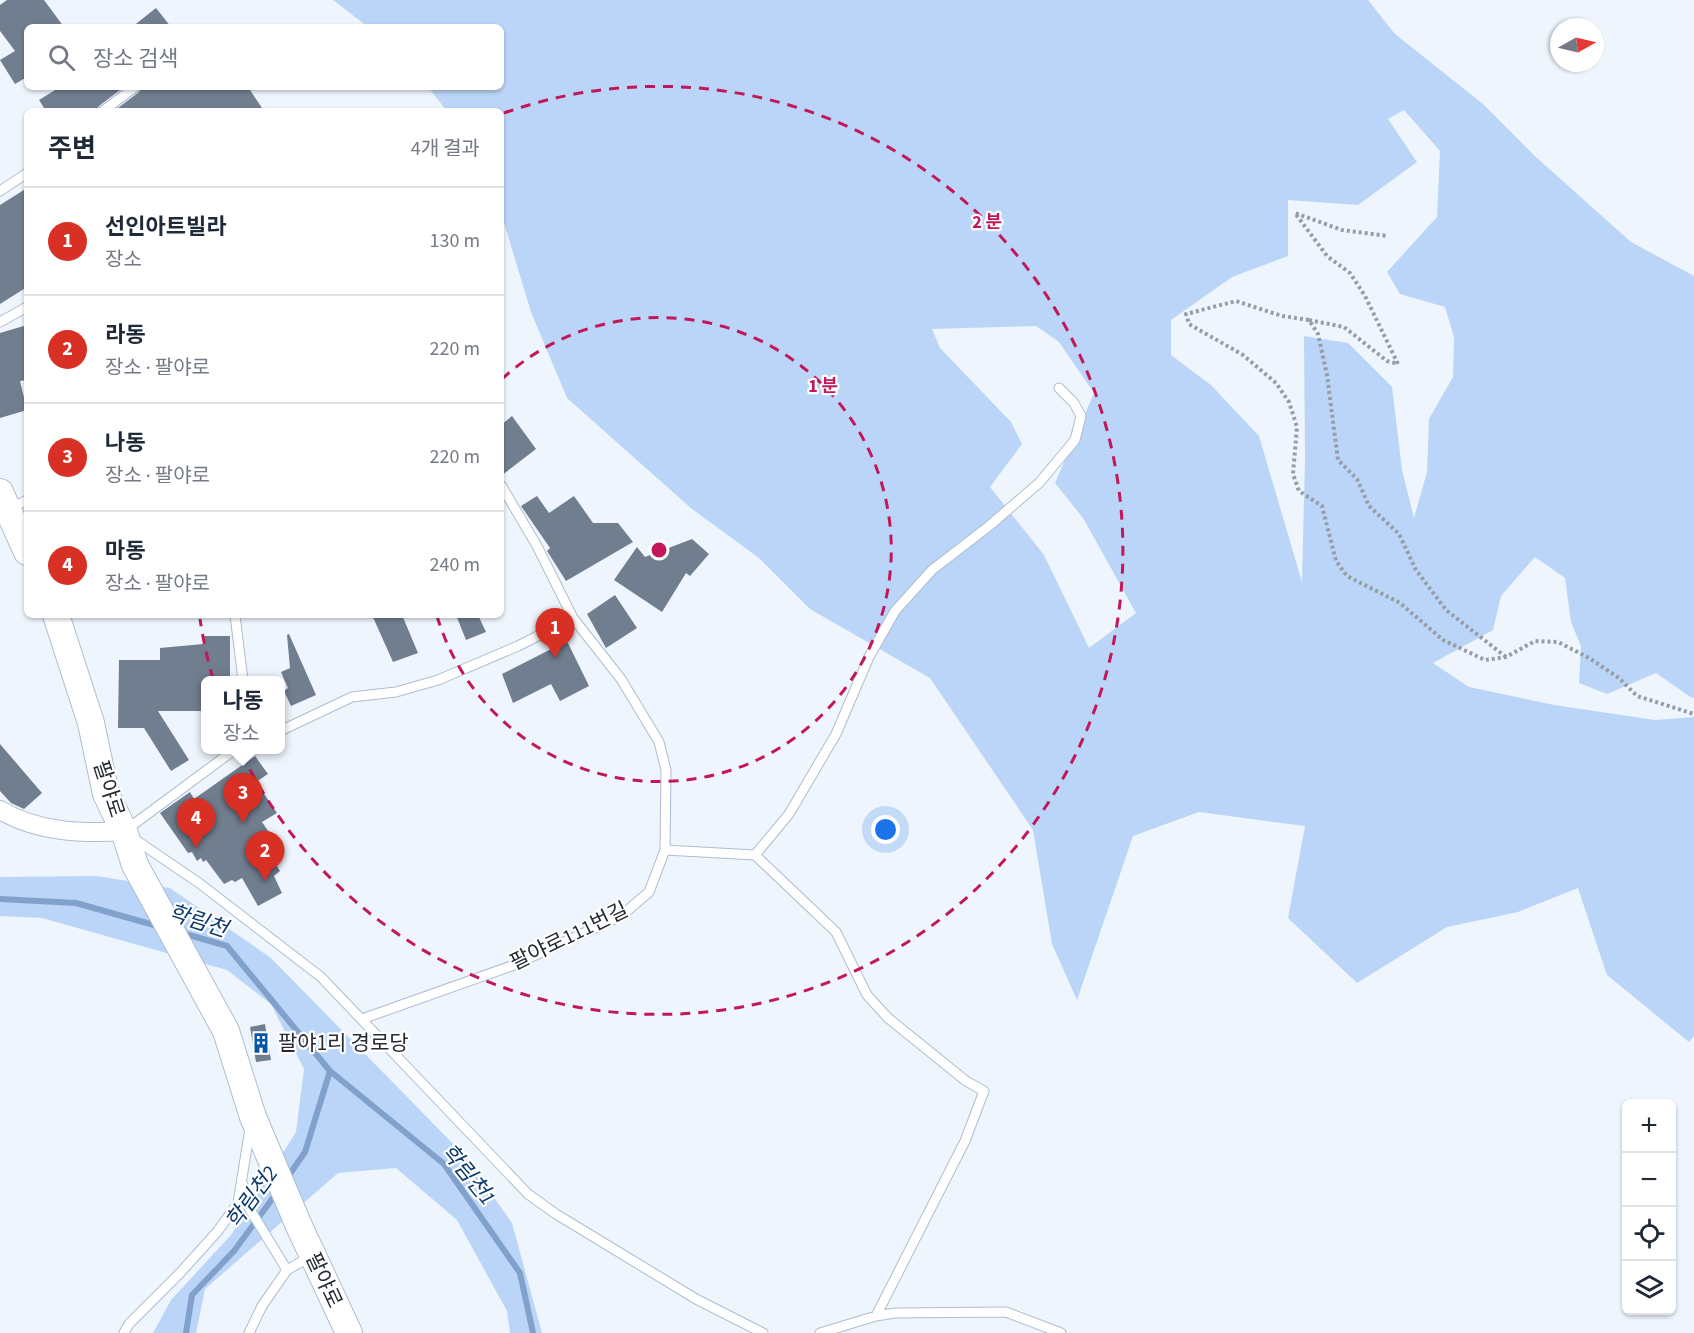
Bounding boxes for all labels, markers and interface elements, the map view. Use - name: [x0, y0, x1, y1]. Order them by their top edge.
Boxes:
- north arrow: [1550, 18, 1604, 72]
- search box: [24, 24, 504, 90]
- icon: search: [45, 41, 78, 74]
- text: 장소 검색: [93, 43, 178, 75]
- text: 주변: [48, 130, 96, 167]
- text: 4개 결과: [411, 135, 480, 163]
- text: 2 분: [972, 210, 1002, 235]
- text: 선인아트빌라: [105, 211, 226, 243]
- text: 1: [62, 227, 73, 255]
- text: 130 m: [430, 227, 480, 255]
- text: 장소: [105, 246, 142, 274]
- text: 라동: [105, 319, 145, 351]
- text: 2: [62, 335, 73, 363]
- text: 220 m: [430, 335, 480, 363]
- text: 장소 · 팔야로: [105, 354, 210, 382]
- text: 1 분: [808, 374, 838, 399]
- text: 나동: [105, 427, 145, 459]
- text: 3: [62, 443, 73, 471]
- text: 220 m: [430, 443, 480, 471]
- text: 장소 · 팔야로: [105, 462, 210, 490]
- text: 마동: [105, 535, 145, 567]
- centre of rings: [649, 540, 669, 560]
- text: 4: [62, 551, 73, 579]
- text: 240 m: [430, 551, 480, 579]
- text: 장소 · 팔야로: [105, 570, 210, 598]
- pin: 1: [536, 608, 574, 658]
- popup: [201, 676, 285, 754]
- text: 나동: [223, 685, 263, 717]
- text: 장소: [223, 720, 260, 748]
- street label: 팔야로: [86, 757, 132, 821]
- pin: 3: [224, 774, 262, 823]
- pin: 4: [176, 798, 216, 848]
- your location: [871, 815, 900, 844]
- pin: 2: [246, 832, 284, 881]
- street label: 팔야로111번길: [505, 894, 633, 978]
- water label: 학림천: [164, 896, 234, 946]
- place label: 팔야1리 경로당: [278, 1028, 409, 1058]
- building icon: 팔야1리 경로당: [249, 1031, 273, 1055]
- map controls: [1622, 1099, 1676, 1315]
- button: +: [1622, 1099, 1676, 1153]
- water label: 학림천1: [433, 1137, 503, 1212]
- button: −: [1622, 1153, 1676, 1207]
- water label: 학림천2: [218, 1159, 286, 1236]
- button: locate: [1622, 1207, 1676, 1261]
- street label: 팔야로: [298, 1247, 350, 1313]
- button: layers: [1622, 1261, 1676, 1315]

